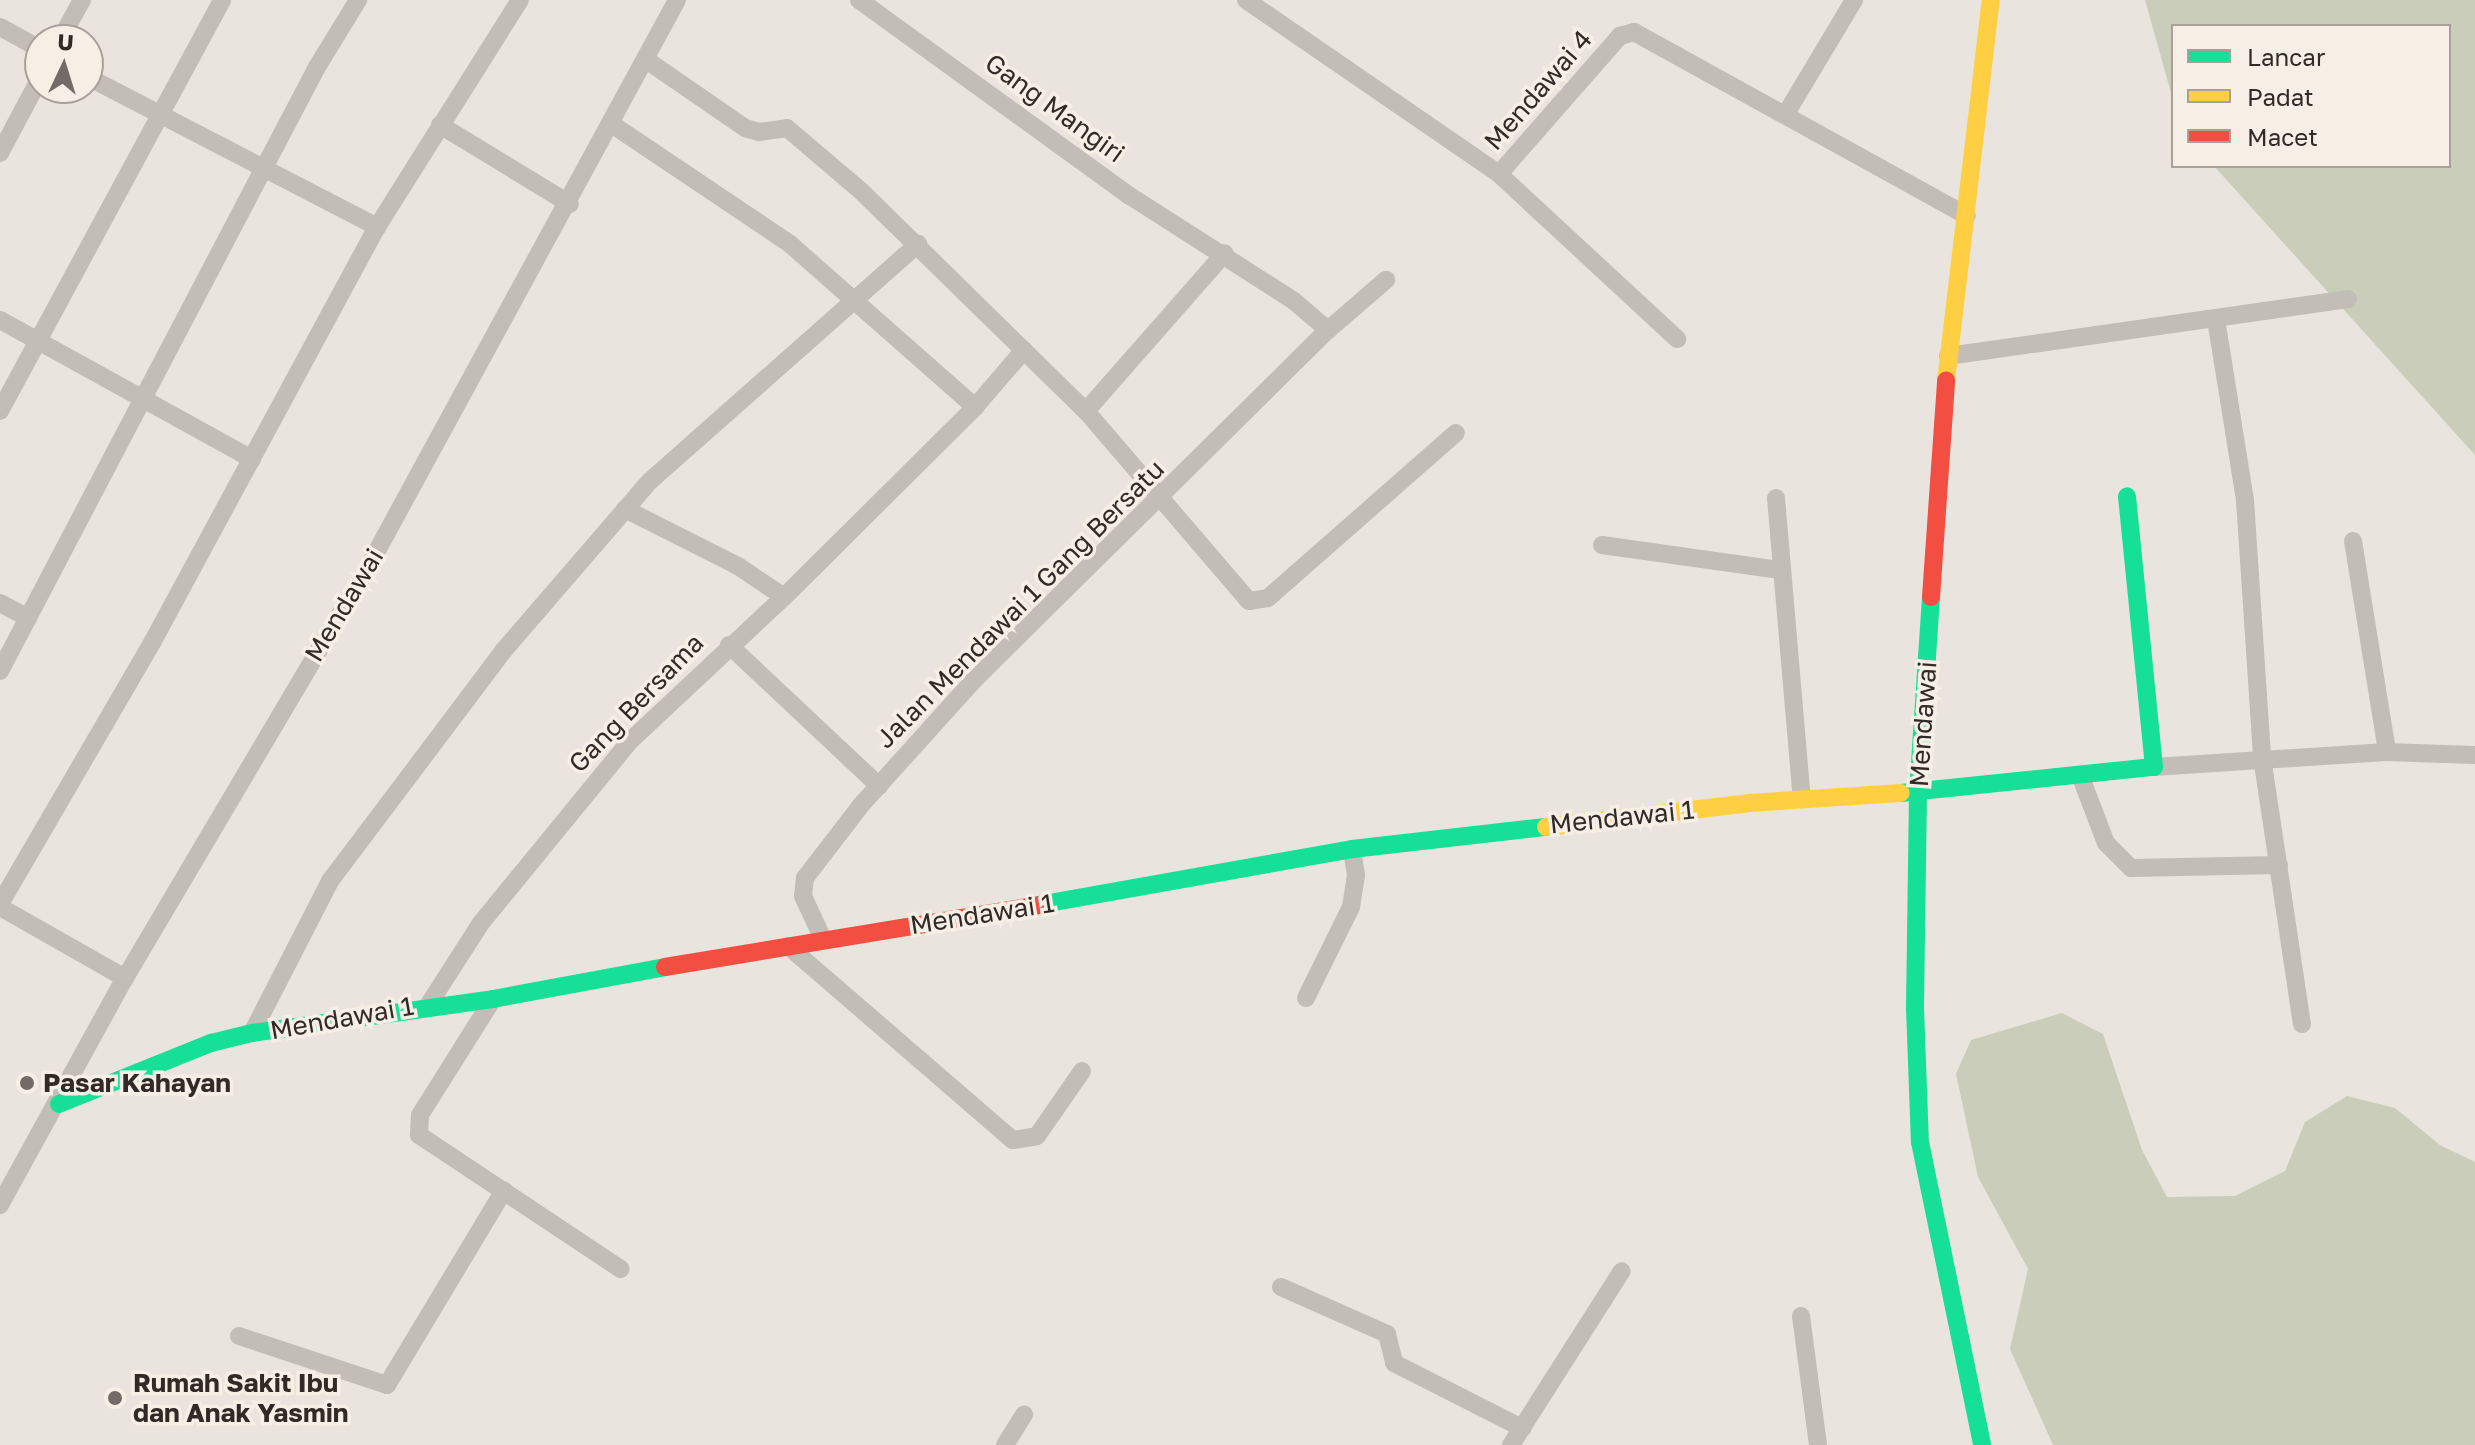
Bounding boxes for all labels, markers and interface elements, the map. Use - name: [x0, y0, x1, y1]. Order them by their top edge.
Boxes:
- north arrow: [24, 24, 104, 104]
- street label: Mendawai 4: [1478, 24, 1598, 156]
- legend: [2171, 24, 2451, 168]
- text: U: [57, 28, 75, 56]
- text: Lancar: [2247, 42, 2325, 71]
- street label: Gang Mangiri: [979, 47, 1131, 169]
- text: Padat: [2247, 82, 2314, 111]
- text: Macet: [2247, 122, 2318, 151]
- street label: Jalan Mendawai 1 Gang Bersatu: [869, 453, 1171, 755]
- street label: Mendawai: [298, 543, 390, 667]
- street label: Gang Bersama: [562, 627, 710, 779]
- street label: Mendawai: [1903, 660, 1943, 788]
- street label: Mendawai 1: [1548, 794, 1696, 840]
- street label: Mendawai 1: [908, 887, 1056, 941]
- street label: Mendawai 1: [268, 990, 416, 1046]
- place label: Pasar Kahayan: [43, 1067, 231, 1099]
- marker: Pasar Kahayan: [18, 1074, 36, 1092]
- place label: Rumah Sakit Ibu dan Anak Yasmin: [133, 1367, 349, 1428]
- marker: Rumah Sakit Ibu dan Anak Yasmin: [104, 1387, 126, 1409]

